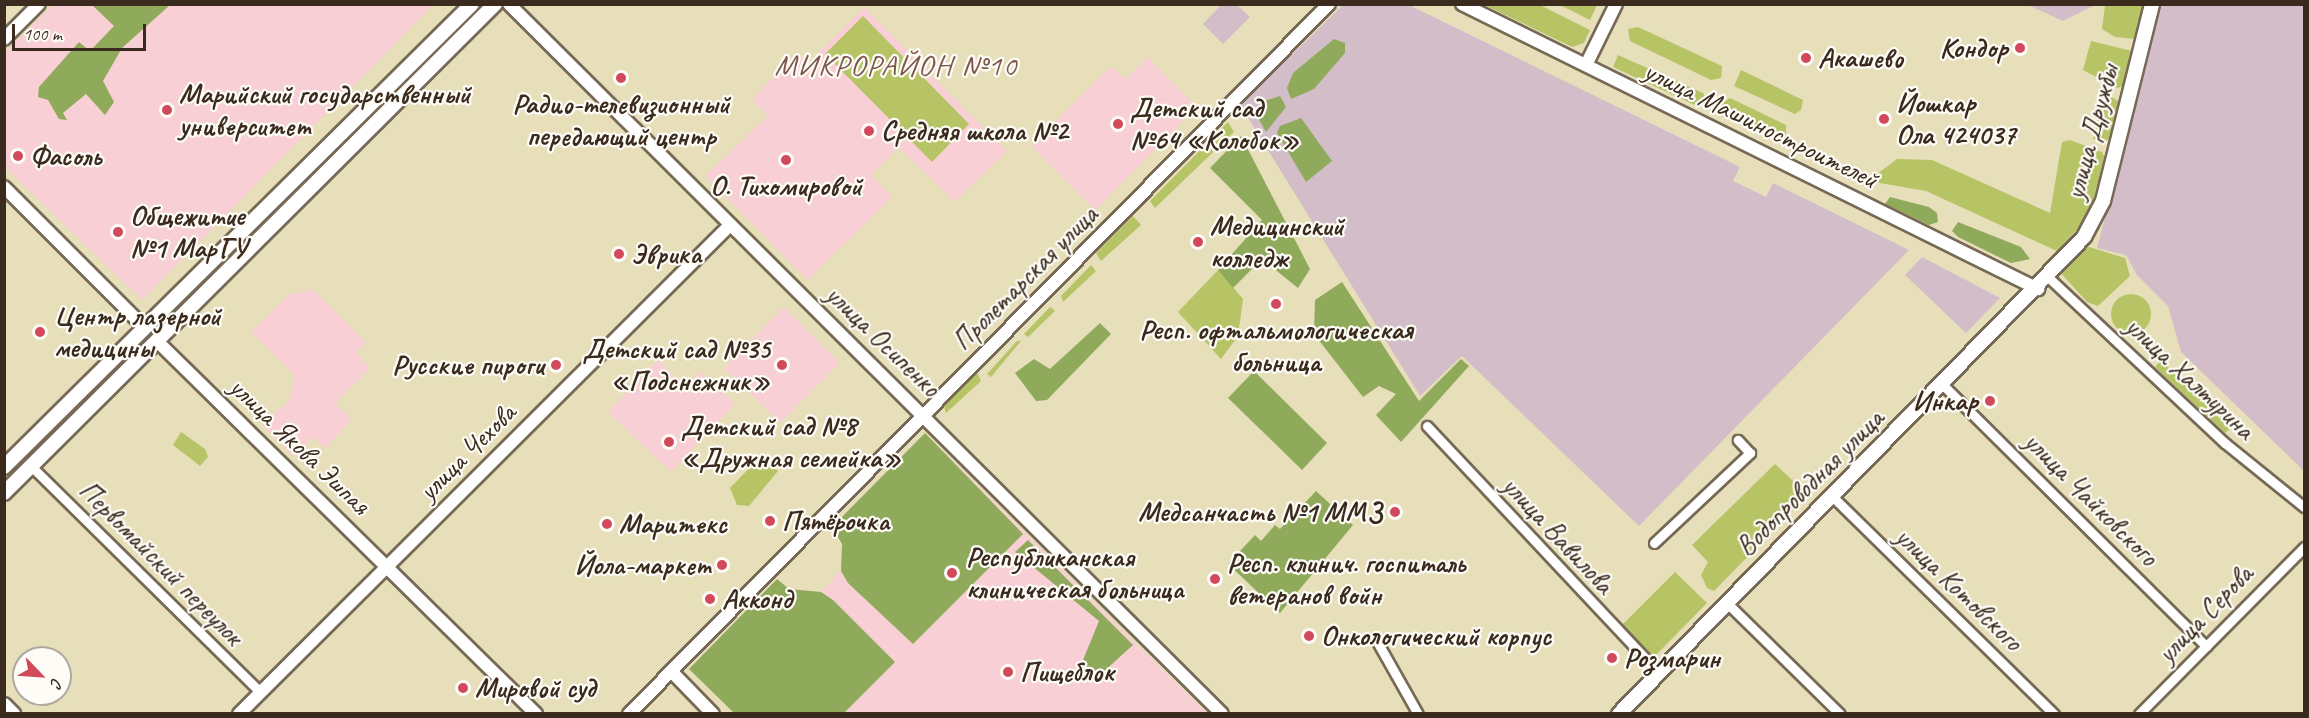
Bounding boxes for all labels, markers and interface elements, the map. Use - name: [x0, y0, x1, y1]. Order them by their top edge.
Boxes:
- scale bar: [15, 12, 148, 50]
- text: 100 m: [23, 23, 62, 45]
- place label: Кондор: [1940, 31, 2008, 65]
- place label: Акашево: [1818, 41, 1903, 75]
- marker: Кондор: [2013, 41, 2027, 55]
- district label: МИКРОРАЙОН №10: [774, 47, 1018, 83]
- marker: Акашево: [1799, 51, 1813, 65]
- street label: улица Машиностроителей: [1639, 54, 1883, 196]
- street label: улица Дружбы: [2058, 61, 2126, 203]
- marker: Радио-телевизионный передающий центр: [614, 71, 628, 85]
- place label: Марийский государственный университет: [179, 77, 470, 143]
- place label: Йошкар Ола 424037: [1896, 86, 2016, 152]
- place label: Радио-телевизионный передающий центр: [513, 87, 729, 153]
- place label: Детский сад №64 «Колобок»: [1130, 91, 1299, 157]
- marker: Марийский государственный университет: [160, 103, 174, 117]
- marker: Йошкар Ола 424037: [1877, 112, 1891, 126]
- place label: Средняя школа №2: [881, 114, 1068, 148]
- marker: Детский сад №64 «Колобок»: [1111, 117, 1125, 131]
- marker: Средняя школа №2: [862, 124, 876, 138]
- place label: Фасоль: [30, 139, 101, 173]
- marker: Фасоль: [11, 149, 25, 163]
- marker: О. Тихомировой: [779, 153, 793, 167]
- place label: О. Тихомировой: [710, 169, 862, 203]
- street label: Пролетарская улица: [945, 198, 1105, 358]
- place label: Общежитие №1 МарГУ: [130, 199, 247, 265]
- place label: Медицинский колледж: [1210, 209, 1344, 275]
- marker: Общежитие №1 МарГУ: [111, 225, 125, 239]
- marker: Медицинский колледж: [1191, 235, 1205, 249]
- place label: Эврика: [631, 237, 701, 271]
- marker: Эврика: [612, 247, 626, 261]
- street label: улица Осипенко: [818, 278, 948, 404]
- marker: Респ. офтальмологическая больница: [1269, 297, 1283, 311]
- place label: Центр лазерной медицины: [54, 299, 221, 365]
- street label: улица Халтурина: [2117, 308, 2263, 448]
- place label: Респ. офтальмологическая больница: [1139, 313, 1413, 379]
- marker: Центр лазерной медицины: [31, 323, 49, 341]
- place label: Детский сад №35 «Подснежник»: [583, 332, 770, 398]
- place label: Русские пироги: [392, 348, 544, 382]
- marker: Русские пироги: [549, 358, 563, 372]
- marker: Детский сад №35 «Подснежник»: [775, 358, 789, 372]
- street label: улица Якова Эшпая: [222, 370, 378, 522]
- place label: Инкар: [1912, 384, 1978, 418]
- marker: Инкар: [1983, 394, 1997, 408]
- street label: улица Чехова: [412, 397, 522, 507]
- street label: Водопроводная улица: [1729, 402, 1891, 564]
- place label: Детский сад №8 «Дружная семейка»: [681, 409, 901, 475]
- street label: улица Чайковского: [2017, 425, 2165, 573]
- marker: Детский сад №8 «Дружная семейка»: [662, 435, 676, 449]
- street label: улица Вавилова: [1495, 470, 1621, 600]
- street label: Первомайский переулок: [72, 474, 250, 652]
- place label: Медсанчасть №1 ММЗ: [1138, 495, 1383, 529]
- place label: Пятёрочка: [782, 504, 889, 538]
- marker: Медсанчасть №1 ММЗ: [1388, 505, 1402, 519]
- place label: Маритекс: [619, 507, 727, 541]
- marker: Пятёрочка: [763, 514, 777, 528]
- marker: Маритекс: [600, 517, 614, 531]
- street label: улица Котовского: [1888, 520, 2030, 658]
- place label: Республиканская клиническая больница: [966, 540, 1185, 606]
- place label: Респ. клинич. госпиталь ветеранов войн: [1227, 546, 1466, 612]
- place label: Йола-маркет: [574, 548, 710, 582]
- marker: Йола-маркет: [715, 558, 729, 572]
- street label: улица Серова: [2150, 558, 2260, 670]
- marker: Республиканская клиническая больница: [943, 564, 961, 582]
- marker: Респ. клинич. госпиталь ветеранов войн: [1208, 572, 1222, 586]
- place label: Акконд: [722, 582, 792, 616]
- marker: Акконд: [703, 592, 717, 606]
- place label: Онкологический корпус: [1321, 619, 1551, 653]
- marker: Онкологический корпус: [1302, 629, 1316, 643]
- place label: Розмарин: [1624, 641, 1720, 675]
- north arrow: [12, 646, 72, 706]
- marker: Розмарин: [1605, 651, 1619, 665]
- place label: Пищеблок: [1020, 655, 1114, 689]
- marker: Пищеблок: [1001, 665, 1015, 679]
- place label: Мировой суд: [475, 671, 595, 705]
- text: С: [46, 675, 67, 691]
- marker: Мировой суд: [456, 681, 470, 695]

